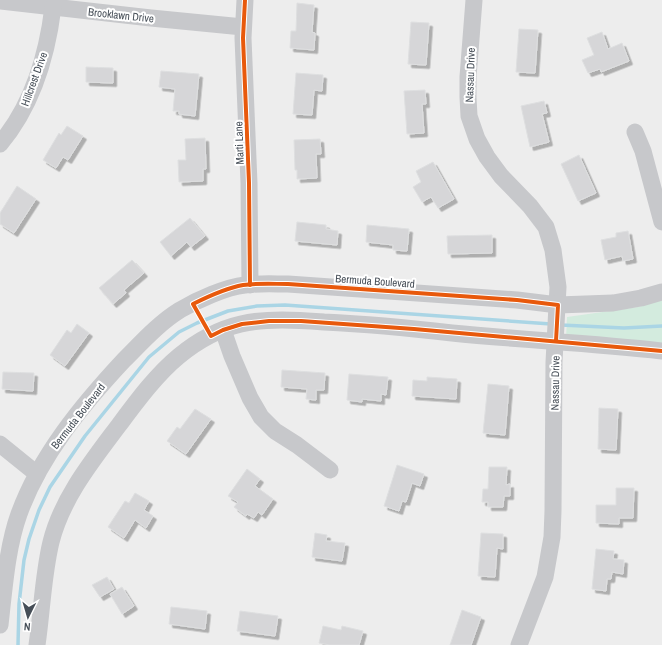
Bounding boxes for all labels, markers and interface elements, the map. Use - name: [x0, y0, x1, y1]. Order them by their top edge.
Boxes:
- street label: Brooklawn Drive: [87, 5, 155, 25]
- street label: Nassau Drive: [462, 47, 478, 103]
- street label: Hillcrest Drive: [18, 50, 50, 108]
- street label: Marti Lane: [231, 121, 247, 165]
- street label: Bermuda Boulevard: [335, 271, 415, 291]
- street label: Nassau Drive: [548, 356, 562, 410]
- street label: Bermuda Boulevard: [48, 380, 108, 452]
- north arrow: [8, 597, 48, 637]
- text: N: [23, 620, 31, 634]

